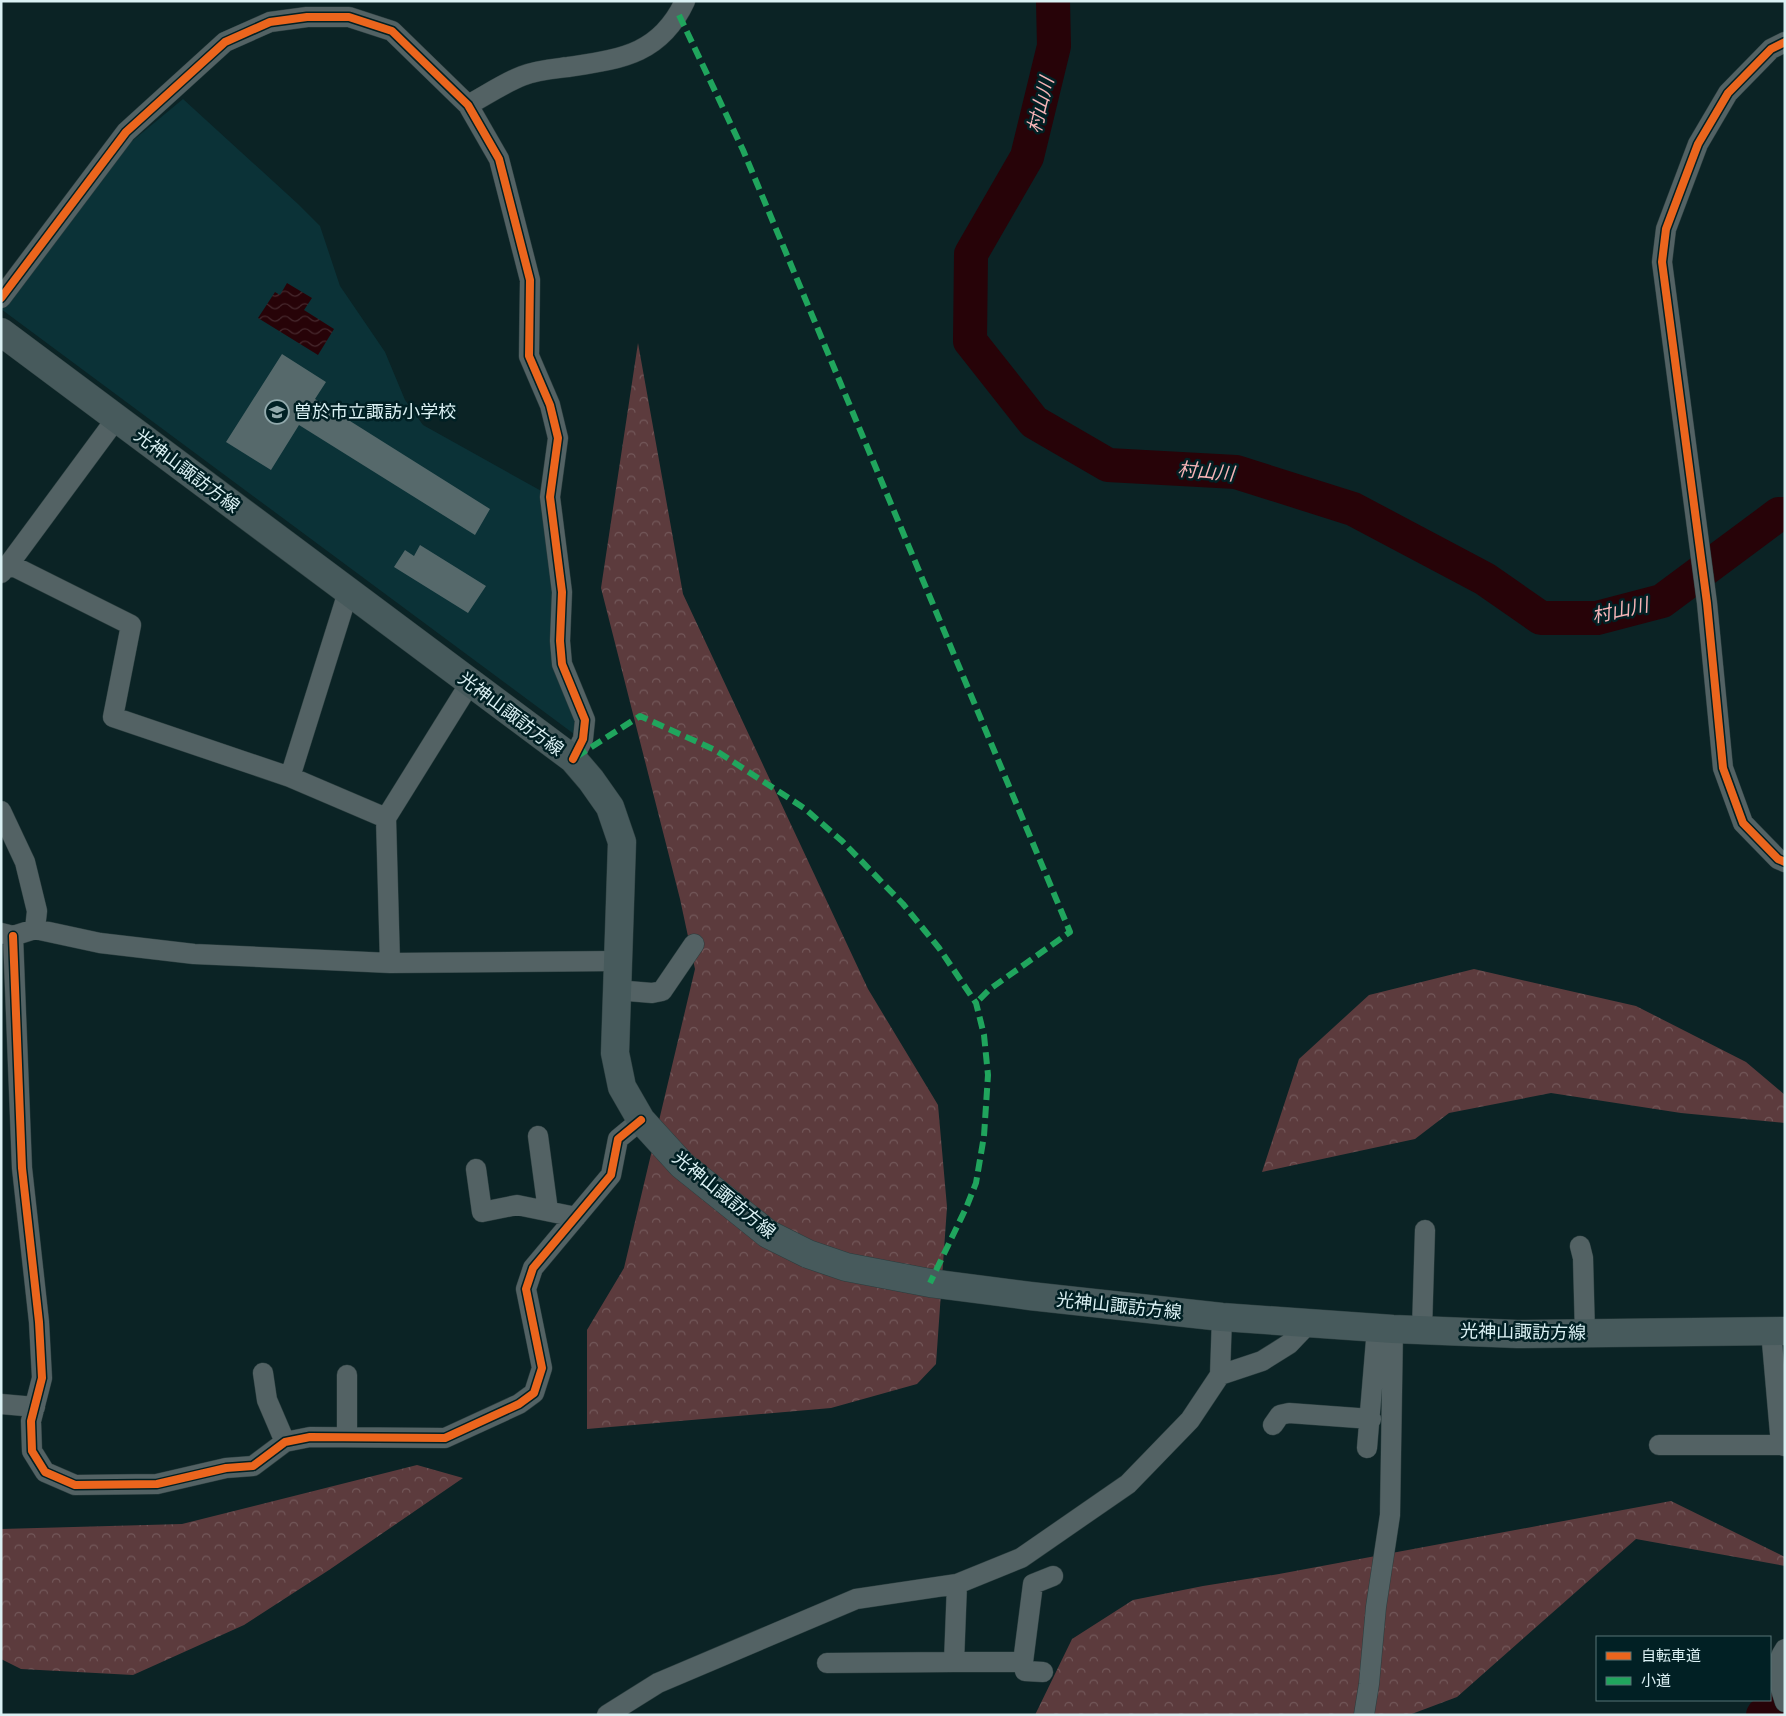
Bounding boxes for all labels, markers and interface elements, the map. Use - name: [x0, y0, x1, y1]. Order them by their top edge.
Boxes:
- water label: 村山川: [1021, 73, 1058, 135]
- school or university icon: 曽於市立諏訪小学校: [264, 399, 290, 425]
- place label: 曽於市立諏訪小学校: [294, 400, 456, 422]
- street label: 光神山諏訪方線: [131, 424, 245, 517]
- water label: 村山川: [1177, 457, 1237, 485]
- water label: 村山川: [1590, 592, 1652, 627]
- street label: 光神山諏訪方線: [455, 667, 569, 760]
- street label: 光神山諏訪方線: [669, 1146, 781, 1242]
- street label: 光神山諏訪方線: [1055, 1287, 1183, 1323]
- street label: 光神山諏訪方線: [1460, 1319, 1586, 1343]
- legend: [1596, 1636, 1771, 1701]
- text: 自転車道: [1641, 1646, 1701, 1664]
- text: 小道: [1641, 1671, 1671, 1689]

